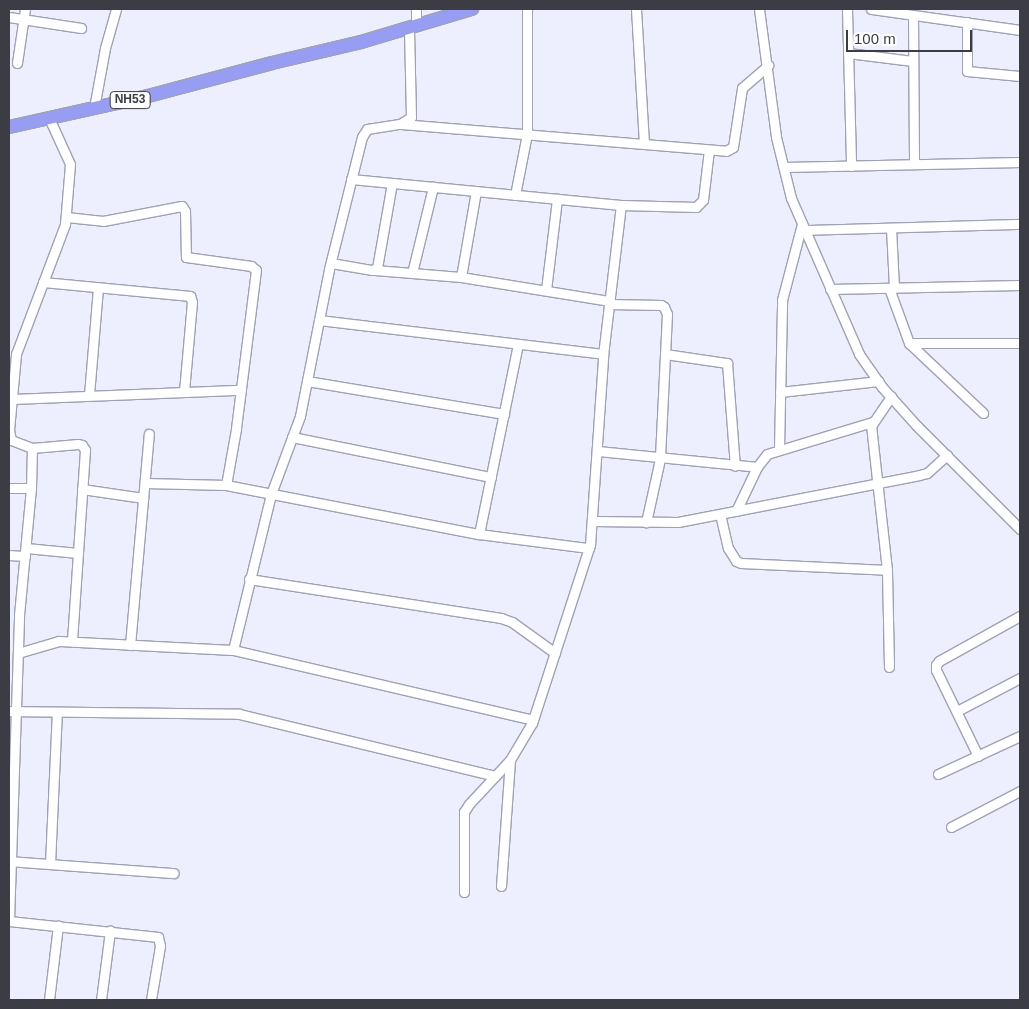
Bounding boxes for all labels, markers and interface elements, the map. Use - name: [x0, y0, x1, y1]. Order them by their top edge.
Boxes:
- scale bar: [849, 20, 975, 52]
- text: 100 m: [854, 30, 896, 47]
- road number: NH53: [109, 90, 151, 110]

